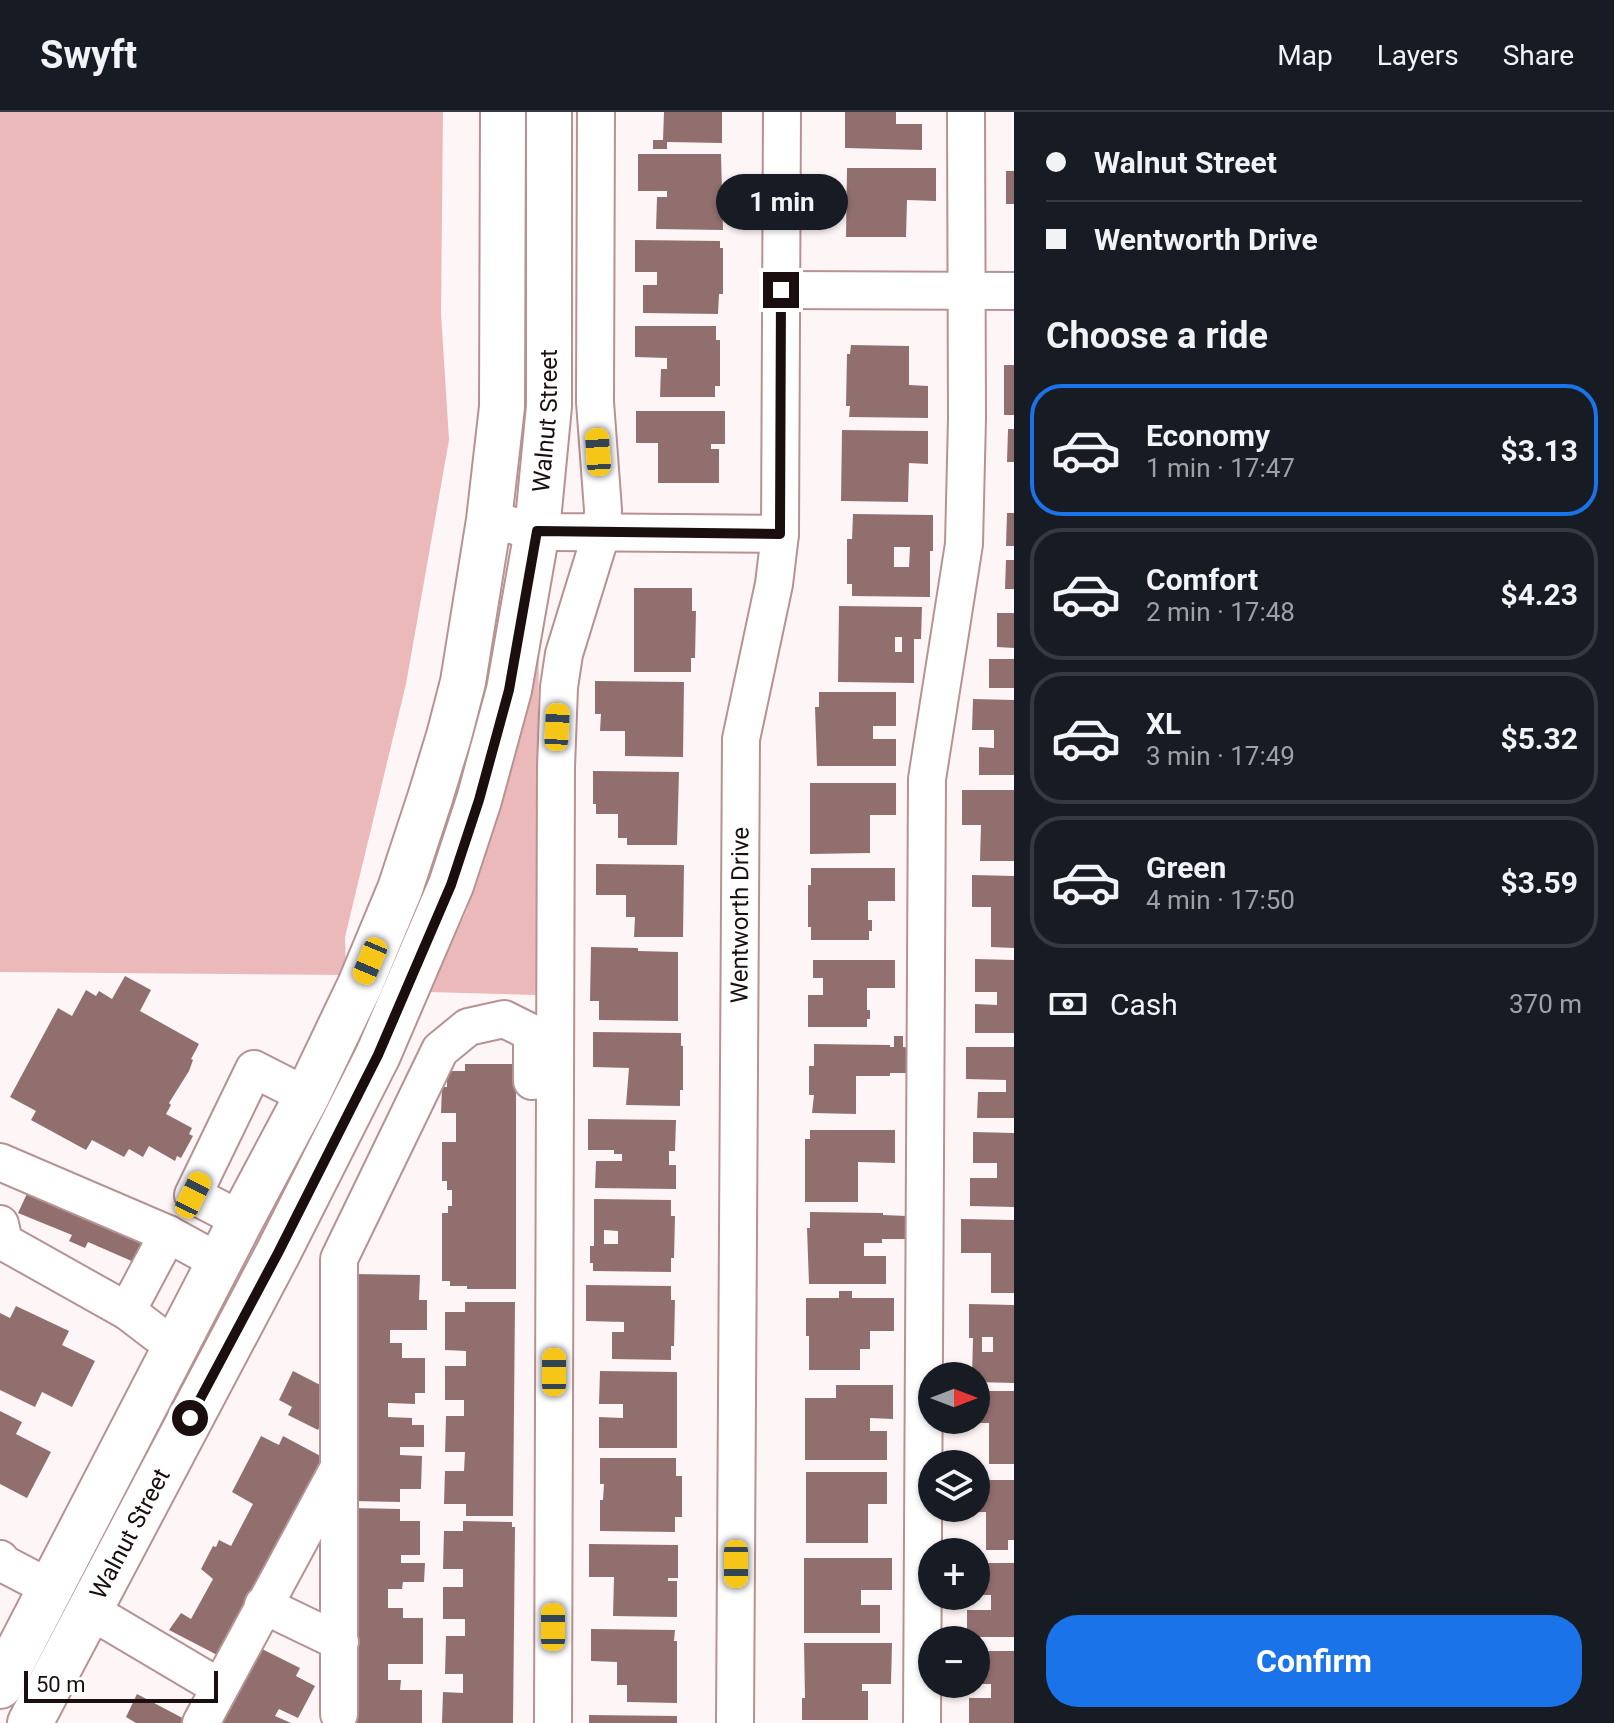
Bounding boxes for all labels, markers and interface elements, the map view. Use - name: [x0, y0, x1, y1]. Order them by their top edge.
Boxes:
- text: Swyft: [40, 33, 137, 77]
- text: Map: [1277, 39, 1333, 72]
- text: Layers: [1377, 39, 1459, 72]
- text: Share: [1503, 39, 1574, 72]
- text: Walnut Street: [1094, 145, 1277, 180]
- callout: 1 min: [715, 174, 847, 230]
- text: 1 min: [749, 187, 815, 217]
- text: Wentworth Drive: [1094, 222, 1318, 257]
- route end: [763, 272, 799, 308]
- text: Choose a ride: [1046, 315, 1268, 357]
- street label: Walnut Street: [527, 349, 563, 493]
- icon: car: [1050, 414, 1122, 486]
- text: Economy: [1146, 418, 1270, 453]
- car: [584, 427, 612, 477]
- text: $3.13: [1500, 433, 1578, 468]
- text: 1 min · 17:47: [1146, 453, 1295, 483]
- icon: car: [1050, 558, 1122, 630]
- text: Comfort: [1146, 562, 1258, 597]
- text: $4.23: [1500, 577, 1578, 612]
- text: 2 min · 17:48: [1146, 597, 1295, 627]
- car: [544, 702, 570, 752]
- icon: car: [1050, 702, 1122, 774]
- text: XL: [1146, 706, 1181, 741]
- text: $5.32: [1500, 721, 1578, 756]
- text: 3 min · 17:49: [1146, 741, 1295, 771]
- street label: Wentworth Drive: [725, 827, 754, 1003]
- icon: car: [1050, 846, 1122, 918]
- text: Green: [1146, 850, 1226, 885]
- text: $3.59: [1500, 865, 1578, 900]
- text: 4 min · 17:50: [1146, 885, 1295, 915]
- car: [350, 934, 390, 988]
- icon: cash: [1046, 982, 1090, 1026]
- text: Cash: [1110, 987, 1178, 1022]
- text: 370 m: [1509, 989, 1582, 1019]
- car: [172, 1168, 214, 1222]
- car: [542, 1348, 566, 1396]
- north arrow: [918, 1362, 990, 1434]
- map controls: [918, 1362, 990, 1698]
- route start: [172, 1400, 208, 1436]
- button: layers: [918, 1450, 990, 1522]
- street label: Walnut Street: [84, 1464, 176, 1604]
- button: +: [918, 1538, 990, 1610]
- car: [724, 1540, 748, 1588]
- car: [541, 1603, 565, 1651]
- button: Confirm: [1046, 1615, 1582, 1707]
- button: −: [918, 1626, 990, 1698]
- scale bar: [24, 1667, 218, 1703]
- text: 50 m: [36, 1672, 85, 1697]

